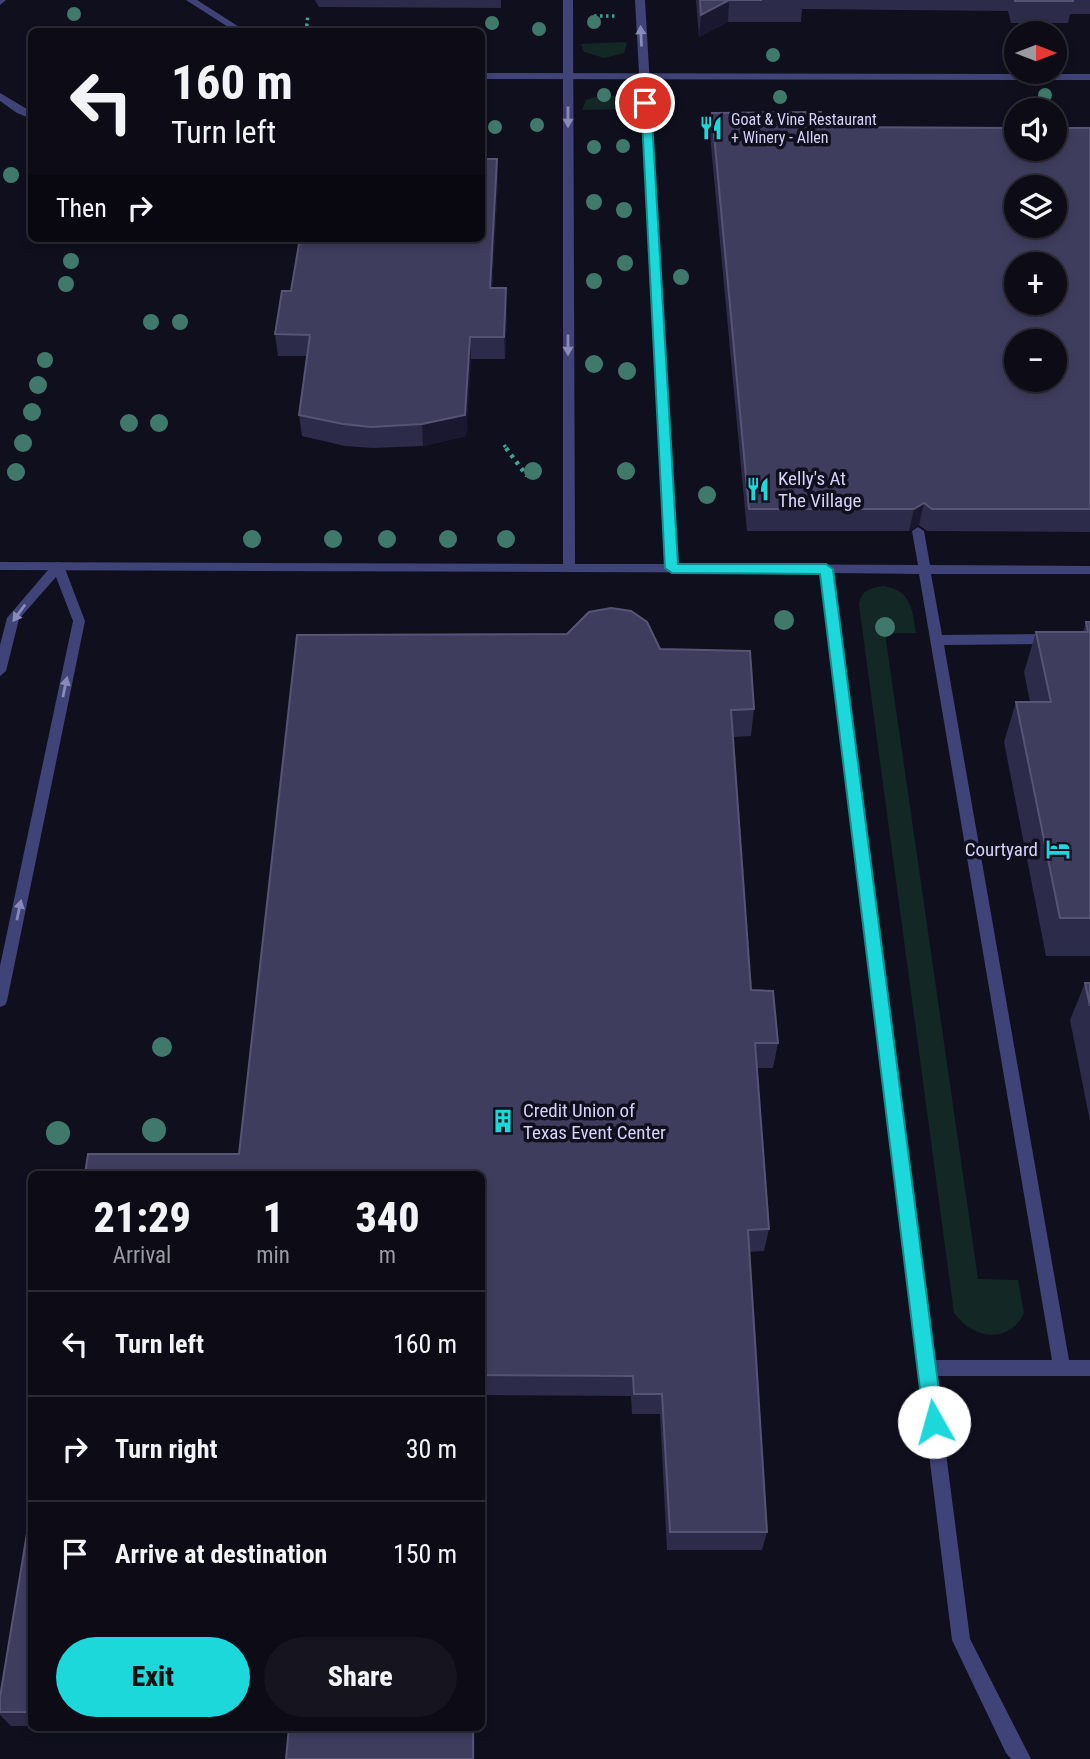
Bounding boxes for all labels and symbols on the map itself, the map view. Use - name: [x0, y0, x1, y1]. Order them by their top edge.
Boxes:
- north arrow: [1004, 21, 1068, 84]
- one-way arrow: [636, 24, 647, 46]
- pin: [615, 73, 675, 133]
- one-way arrow: [562, 106, 574, 128]
- place label: Goat & Vine Restaurant + Winery - Allen: [731, 110, 877, 147]
- restaurant icon: Goat & Vine Restaurant + Winery - Allen: [697, 114, 725, 142]
- one-way arrow: [562, 334, 574, 356]
- place label: Kelly's At The Village: [778, 467, 862, 512]
- restaurant icon: Kelly's At The Village: [744, 475, 772, 503]
- one-way arrow: [12, 604, 26, 622]
- one-way arrow: [60, 676, 71, 698]
- hotel icon: Courtyard: [1044, 835, 1072, 863]
- place label: Courtyard: [965, 838, 1038, 861]
- one-way arrow: [14, 899, 25, 921]
- place label: Credit Union of Texas Event Center: [523, 1099, 666, 1144]
- building icon: Credit Union of Texas Event Center: [489, 1107, 517, 1135]
- position arrow: [897, 1385, 971, 1459]

